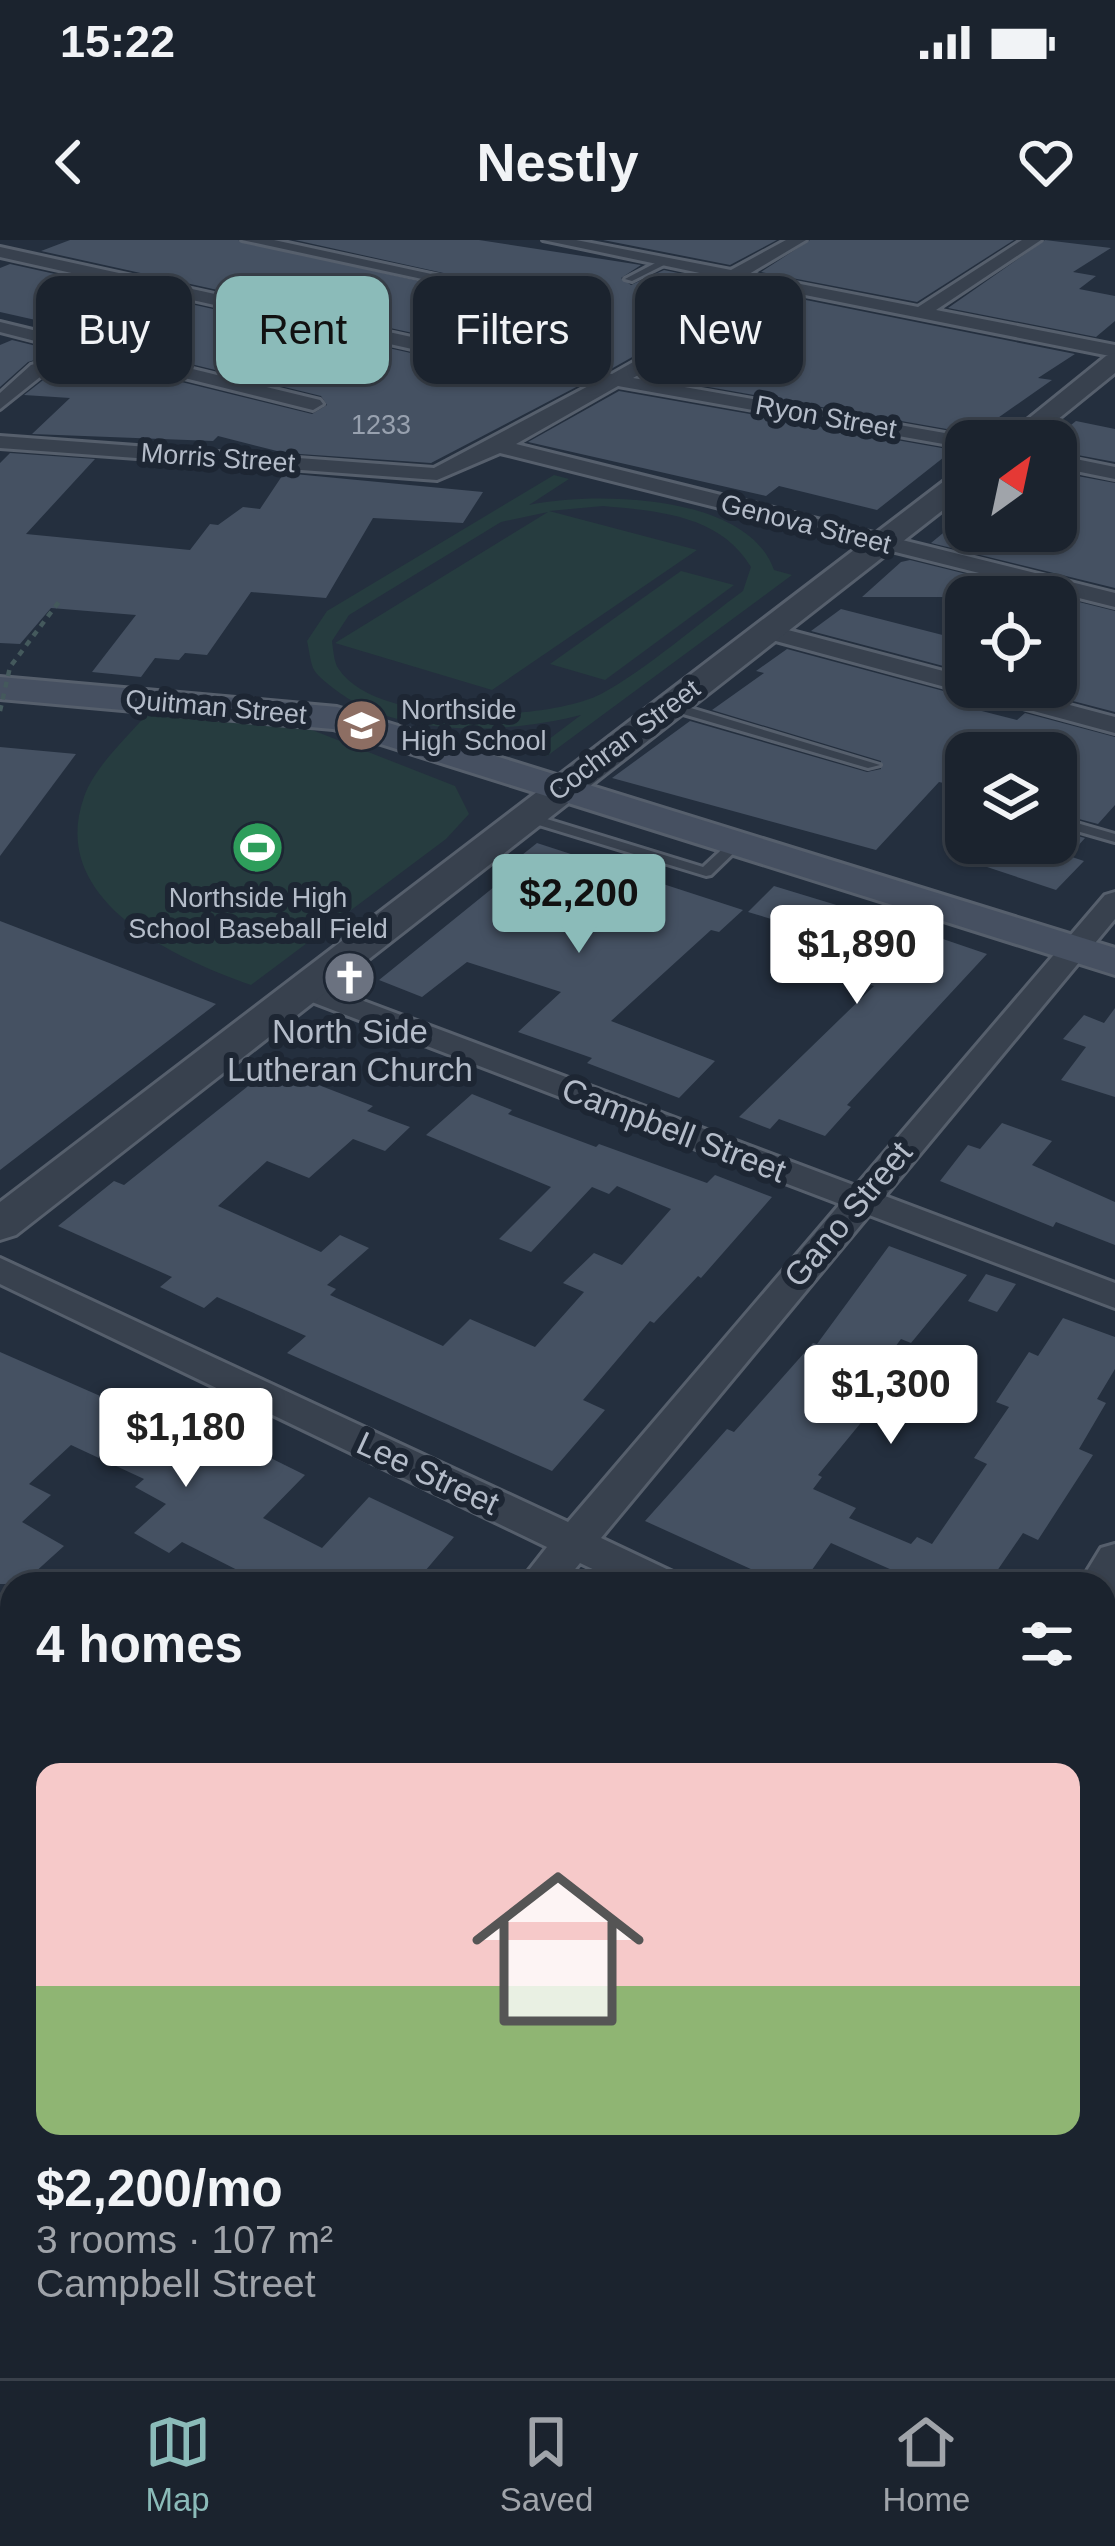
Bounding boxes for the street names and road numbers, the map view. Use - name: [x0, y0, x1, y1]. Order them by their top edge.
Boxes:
- street label: Ryon Street: [753, 390, 899, 444]
- street label: Morris Street: [140, 438, 297, 478]
- street label: Genova Street: [718, 488, 895, 560]
- street label: Cochran Street: [542, 673, 706, 807]
- street label: Quitman Street: [124, 684, 308, 730]
- street label: Campbell Street: [557, 1070, 791, 1190]
- street label: Gano Street: [777, 1134, 919, 1294]
- street label: Lee Street: [351, 1424, 505, 1522]

